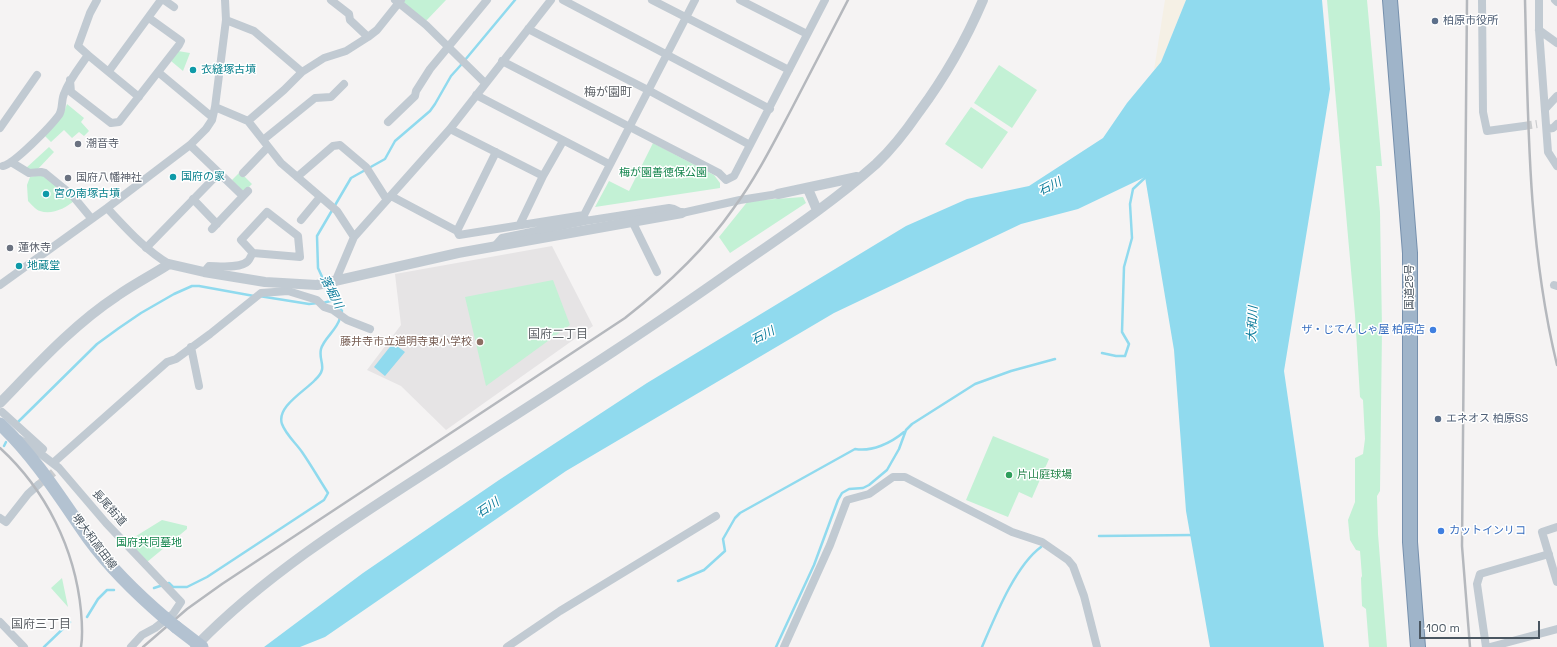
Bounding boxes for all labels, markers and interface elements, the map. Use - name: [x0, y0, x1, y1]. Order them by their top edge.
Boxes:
- place label: 柏原市役所: [1443, 14, 1498, 28]
- marker: 柏原市役所: [1430, 16, 1440, 26]
- place label: 衣縫塚古墳: [201, 63, 256, 77]
- marker: 衣縫塚古墳: [188, 65, 198, 75]
- district label: 梅が園町: [584, 86, 632, 100]
- place label: 潮音寺: [86, 137, 119, 151]
- marker: 潮音寺: [73, 139, 83, 149]
- park label: 梅が園善徳保公園: [619, 166, 707, 180]
- place label: 国府の家: [181, 170, 225, 184]
- place label: 国府八幡神社: [76, 171, 142, 185]
- marker: 国府の家: [168, 172, 178, 182]
- marker: 国府八幡神社: [63, 173, 73, 183]
- water label: 石川: [1036, 175, 1064, 199]
- place label: 宮の南塚古墳: [54, 187, 120, 201]
- marker: 宮の南塚古墳: [41, 189, 51, 199]
- place label: 蓮休寺: [18, 241, 51, 255]
- marker: 蓮休寺: [5, 243, 15, 253]
- place label: 地蔵堂: [27, 259, 60, 273]
- marker: 地蔵堂: [14, 261, 24, 271]
- street label: 国道25号: [1403, 264, 1417, 310]
- water label: 落堀川: [316, 273, 346, 311]
- water label: 大和川: [1245, 306, 1261, 342]
- place label: ザ・じてんしゃ屋 柏原店: [1301, 323, 1425, 337]
- water label: 石川: [749, 324, 777, 348]
- marker: ザ・じてんしゃ屋 柏原店: [1428, 325, 1438, 335]
- district label: 国府二丁目: [528, 328, 588, 342]
- place label: 藤井寺市立道明寺東小学校: [340, 335, 472, 349]
- marker: 藤井寺市立道明寺東小学校: [475, 337, 485, 347]
- place label: エネオス 柏原SS: [1446, 412, 1528, 426]
- marker: エネオス 柏原SS: [1433, 414, 1443, 424]
- place label: 片山庭球場: [1017, 468, 1072, 482]
- marker: 片山庭球場: [1004, 470, 1014, 480]
- street label: 長尾街道: [89, 487, 129, 529]
- water label: 石川: [474, 495, 502, 521]
- street label: 堺大和高田線: [69, 512, 119, 572]
- place label: カットインリコ: [1449, 524, 1526, 538]
- marker: カットインリコ: [1436, 526, 1446, 536]
- park label: 国府共同墓地: [116, 536, 182, 550]
- scale bar: [1421, 613, 1542, 639]
- district label: 国府三丁目: [11, 618, 71, 632]
- text: 100 m: [1426, 620, 1460, 636]

